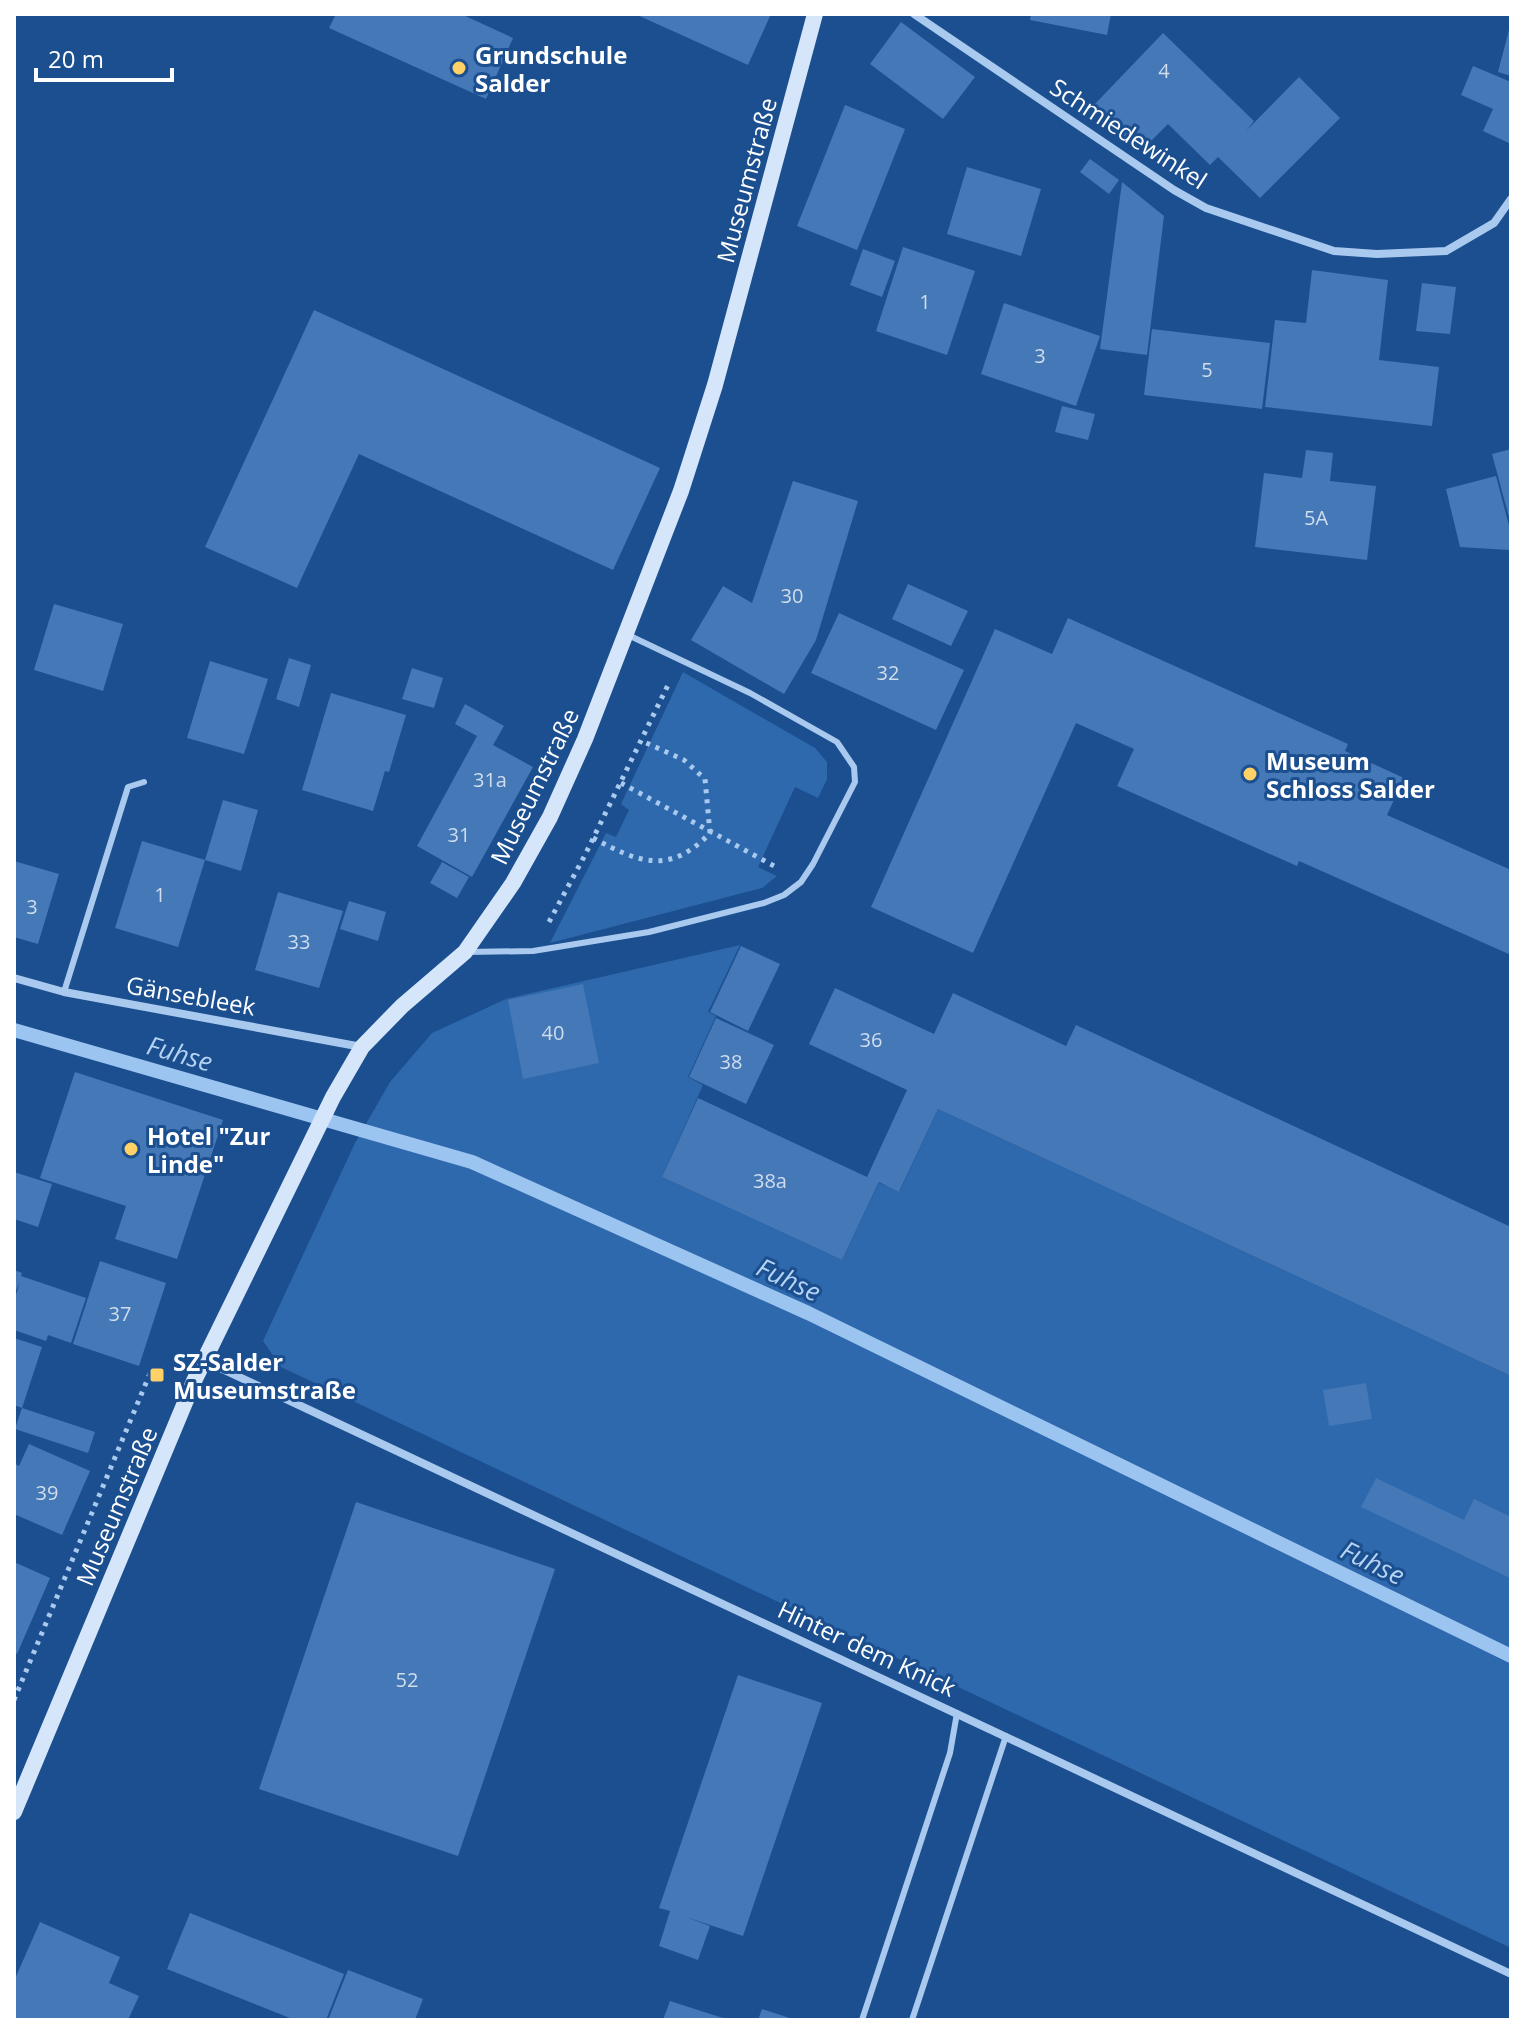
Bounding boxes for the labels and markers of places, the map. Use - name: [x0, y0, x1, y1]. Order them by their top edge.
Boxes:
- place label: Grundschule Salder: [475, 38, 627, 99]
- marker: Grundschule Salder: [450, 59, 468, 77]
- place label: Museum Schloss Salder: [1266, 744, 1435, 805]
- marker: Museum Schloss Salder: [1241, 765, 1259, 783]
- place label: Hotel "Zur Linde": [147, 1119, 270, 1180]
- marker: Hotel "Zur Linde": [122, 1140, 140, 1158]
- place label: SZ-Salder Museumstraße: [173, 1345, 356, 1406]
- marker: SZ-Salder Museumstraße: [148, 1366, 166, 1384]

